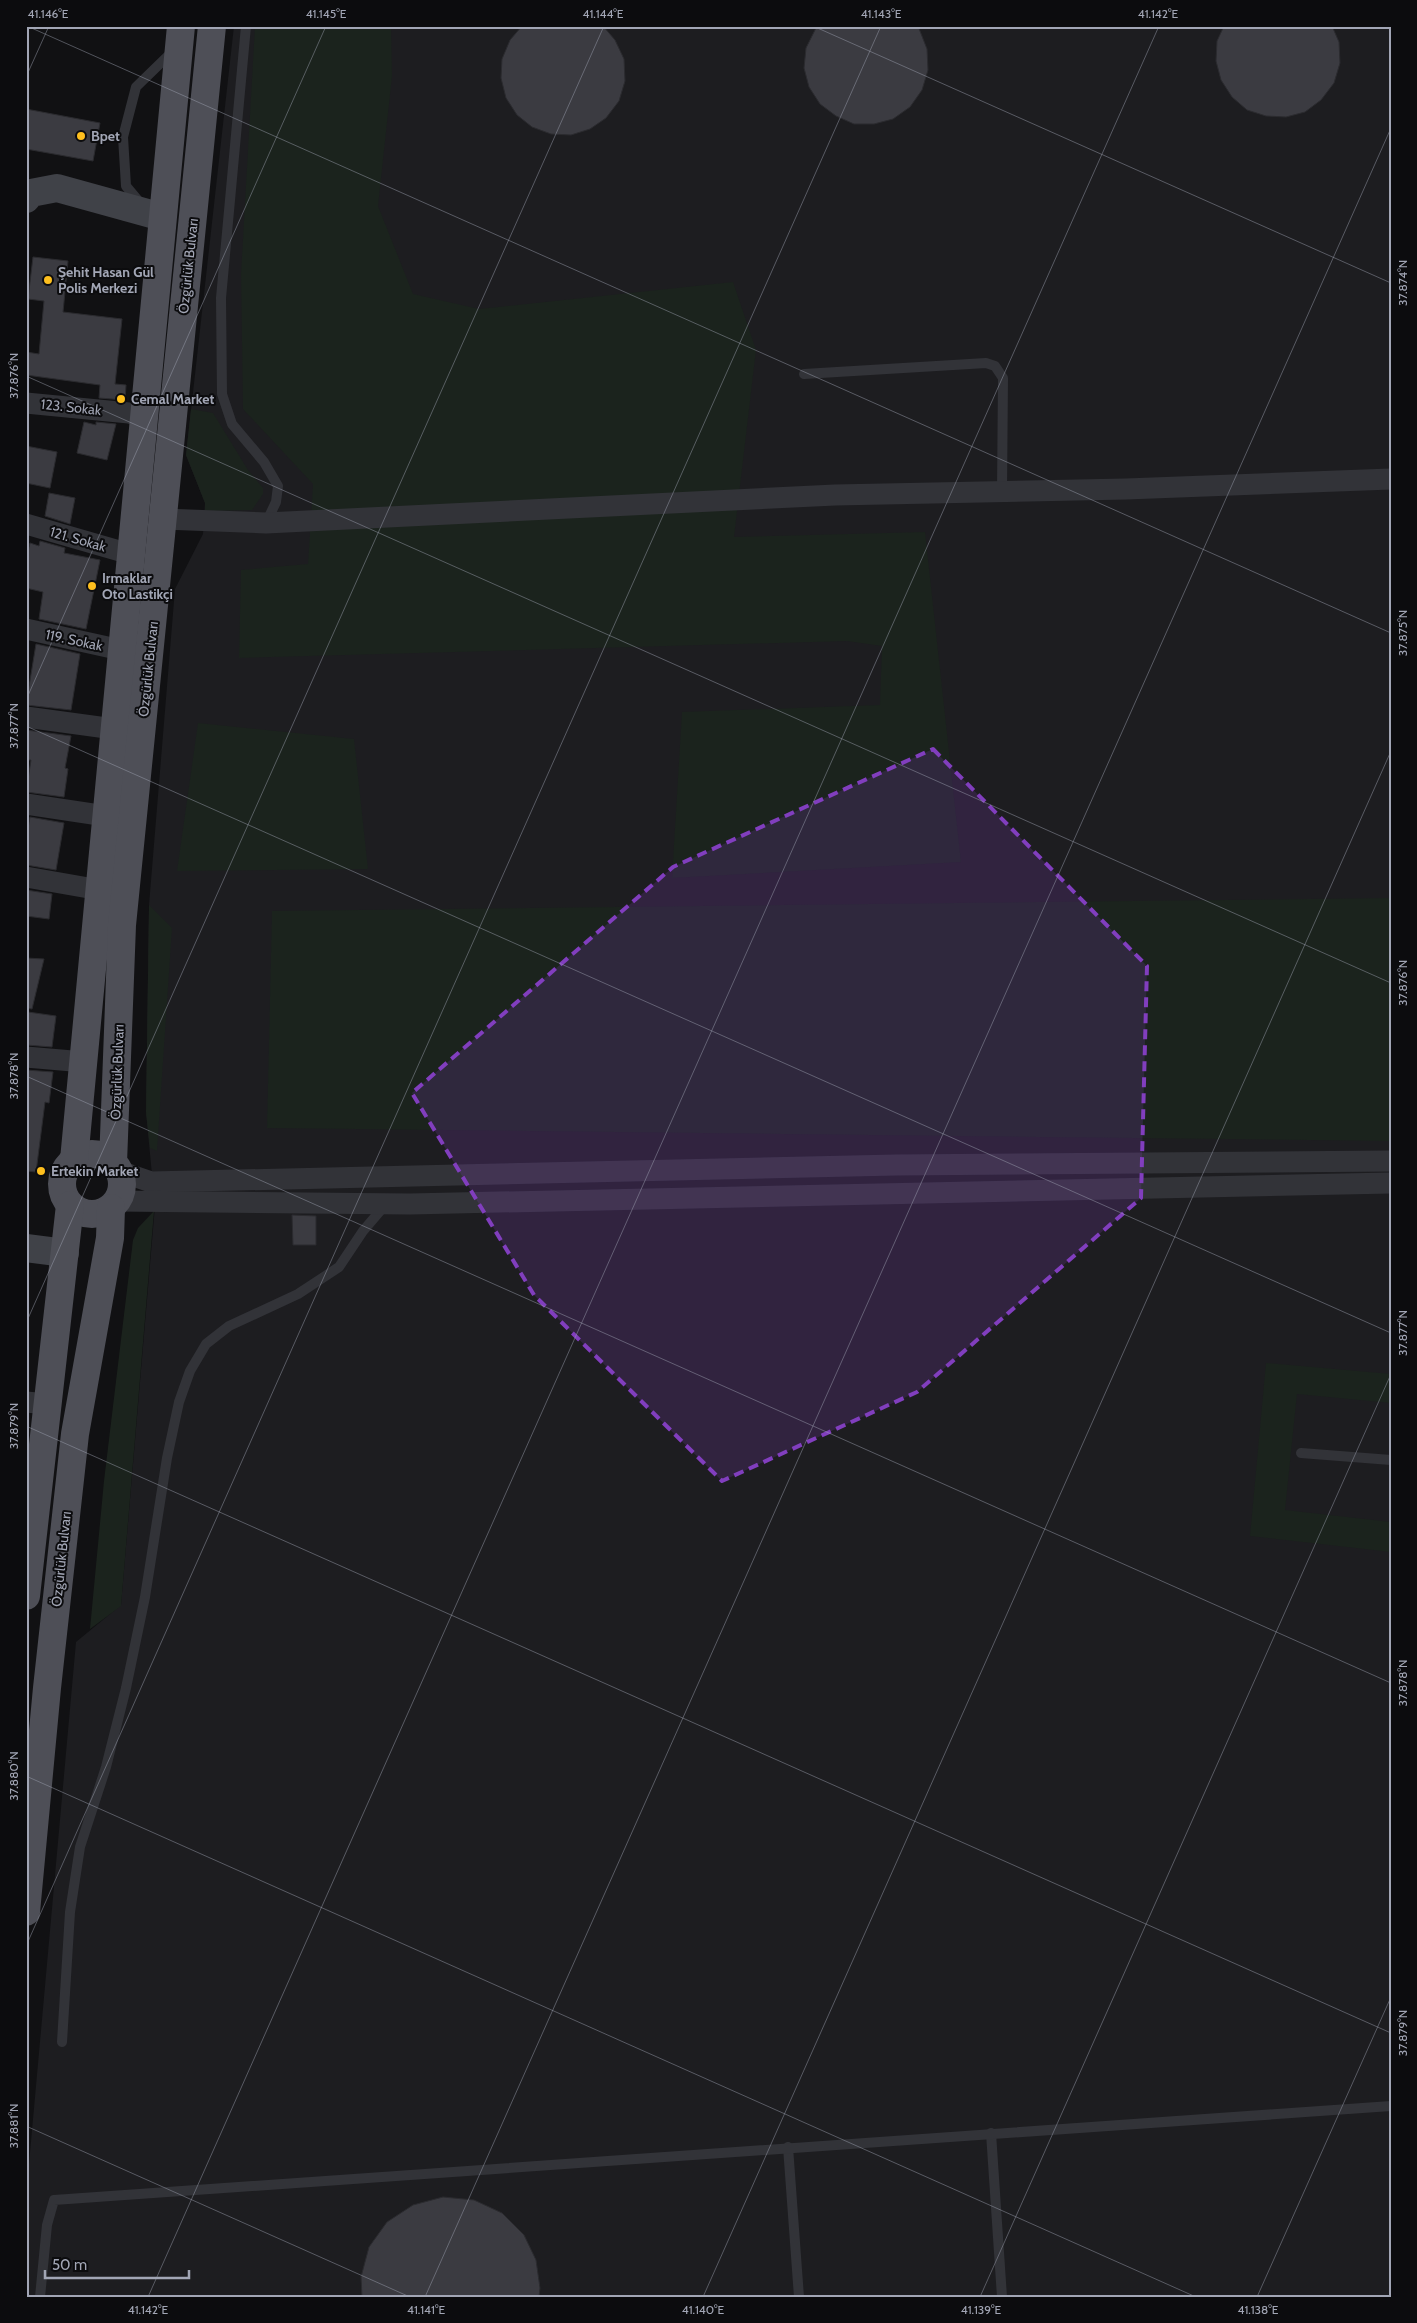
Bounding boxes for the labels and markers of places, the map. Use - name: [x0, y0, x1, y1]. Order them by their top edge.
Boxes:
- place label: Bpet: [91, 127, 120, 145]
- marker: Bpet: [75, 130, 87, 142]
- place label: Şehit Hasan Gül Polis Merkezi: [58, 263, 154, 297]
- marker: Şehit Hasan Gül Polis Merkezi: [42, 274, 54, 286]
- place label: Cemal Market: [131, 390, 214, 408]
- marker: Cemal Market: [115, 393, 127, 405]
- place label: Irmaklar Oto Lastikçi: [102, 569, 173, 603]
- marker: Irmaklar Oto Lastikçi: [86, 580, 98, 592]
- place label: Ertekin Market: [51, 1162, 138, 1180]
- marker: Ertekin Market: [35, 1165, 47, 1177]

